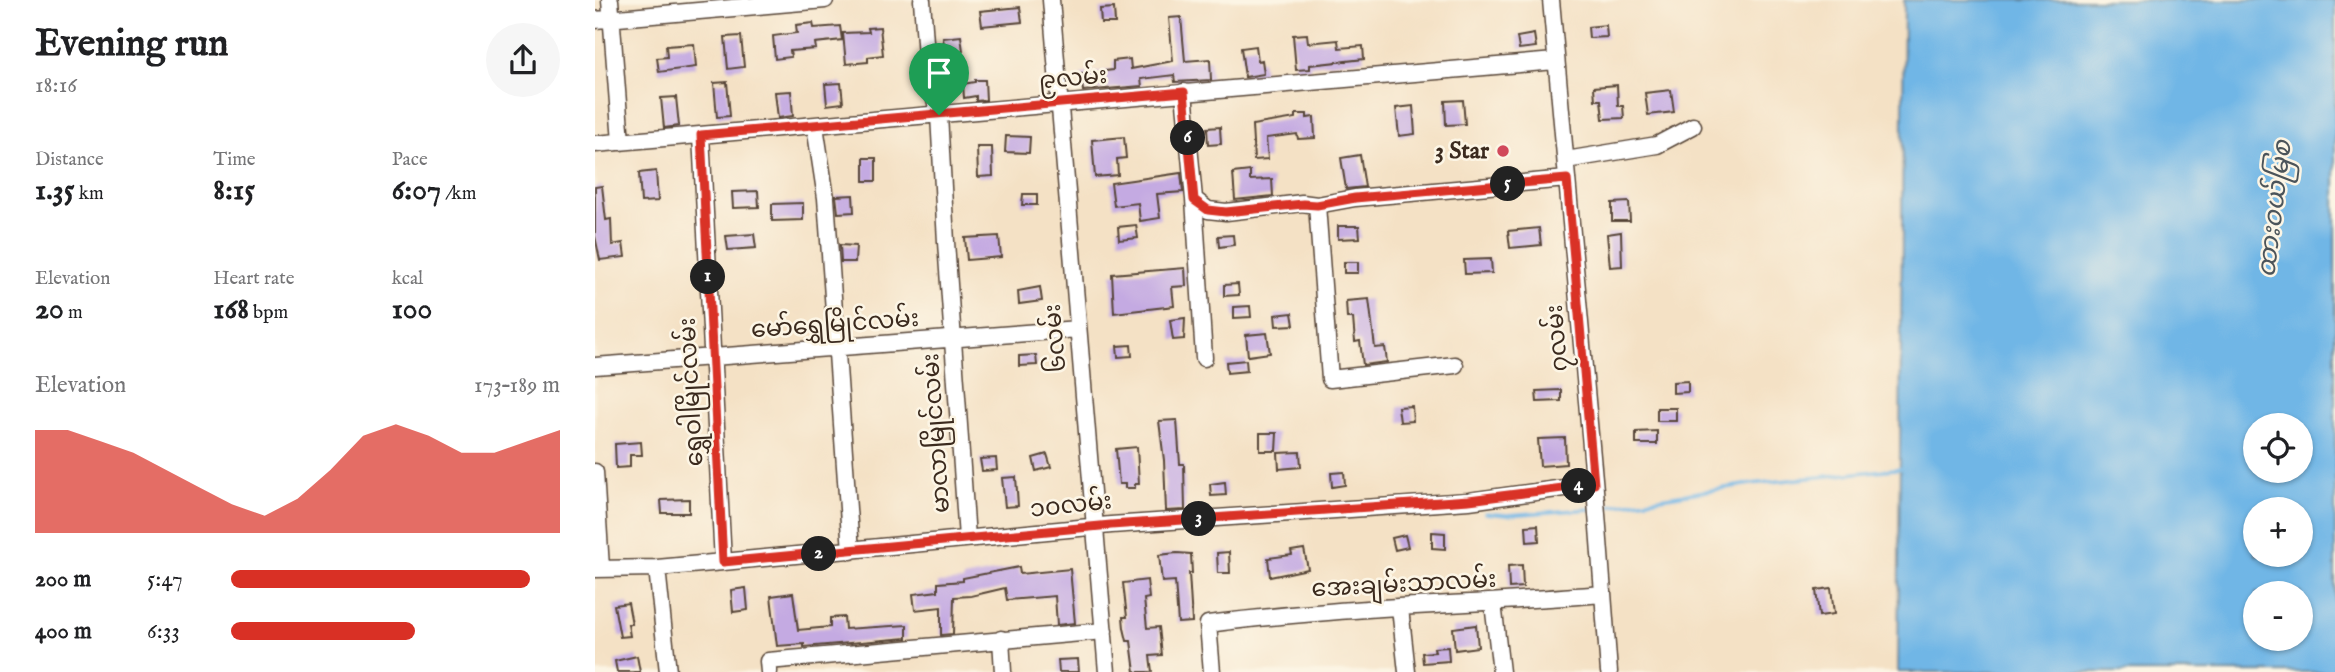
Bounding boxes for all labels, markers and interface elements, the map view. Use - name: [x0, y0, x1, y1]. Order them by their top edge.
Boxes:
- text: Evening run: [35, 21, 229, 69]
- button: share: [486, 23, 560, 97]
- pin: [909, 43, 969, 115]
- icon: arrive: [920, 54, 958, 92]
- street label: ၉လမ်း: [1037, 59, 1109, 99]
- text: 18:16: [35, 71, 77, 100]
- pin: 6: [1171, 120, 1205, 156]
- text: 6: [1183, 125, 1192, 149]
- place label: 3 Star: [1435, 136, 1489, 167]
- water label: ထားဝယ်မြစ: [2247, 137, 2304, 280]
- marker: 3 Star: [1495, 143, 1511, 159]
- text: Distance: [35, 148, 104, 172]
- text: Time: [213, 148, 256, 172]
- text: Pace: [392, 148, 428, 172]
- pin: 5: [1490, 166, 1525, 202]
- text: 5: [1504, 171, 1511, 195]
- text: 1.35: [35, 172, 75, 210]
- text: 8:15: [213, 172, 255, 210]
- text: 6:07: [392, 172, 441, 210]
- text: km: [75, 182, 104, 206]
- text: /km: [441, 182, 476, 206]
- pin: 1: [691, 260, 725, 294]
- text: 1: [704, 264, 711, 288]
- text: Elevation: [35, 267, 110, 291]
- text: Heart rate: [213, 267, 294, 291]
- text: kcal: [392, 267, 423, 291]
- text: 20: [35, 291, 64, 329]
- text: 168: [213, 291, 249, 329]
- text: 100: [392, 291, 432, 329]
- text: m: [64, 301, 83, 325]
- text: bpm: [249, 301, 288, 325]
- street label: မော်ရွှေမြိုင်လမ်း: [750, 302, 920, 348]
- street label: ၆လမ်း: [1036, 302, 1074, 374]
- street label: ၇လမ်း: [1538, 303, 1578, 373]
- street label: ရွှေဝါမြိုင်လမ်း: [671, 317, 713, 467]
- street label: မာလာမြိုင်လမ်း: [914, 352, 960, 514]
- text: Elevation: [35, 371, 126, 400]
- text: 173–189 m: [474, 371, 560, 400]
- map controls: [2243, 413, 2313, 651]
- button: locate: [2243, 413, 2313, 483]
- pin: 4: [1562, 468, 1597, 504]
- text: 4: [1574, 473, 1583, 497]
- street label: ၁၀လမ်း: [1028, 484, 1113, 526]
- button: +: [2243, 497, 2313, 567]
- pin: 3: [1181, 502, 1217, 536]
- text: 3: [1195, 506, 1202, 530]
- pin: 2: [801, 536, 837, 572]
- text: 2: [814, 541, 823, 565]
- street label: အေးချမ်းသာလမ်း: [1311, 563, 1497, 607]
- text: 200 m: [35, 565, 91, 594]
- text: 5:47: [147, 565, 183, 594]
- button: −: [2243, 581, 2313, 651]
- text: 400 m: [35, 617, 92, 646]
- text: 6:33: [147, 617, 180, 646]

